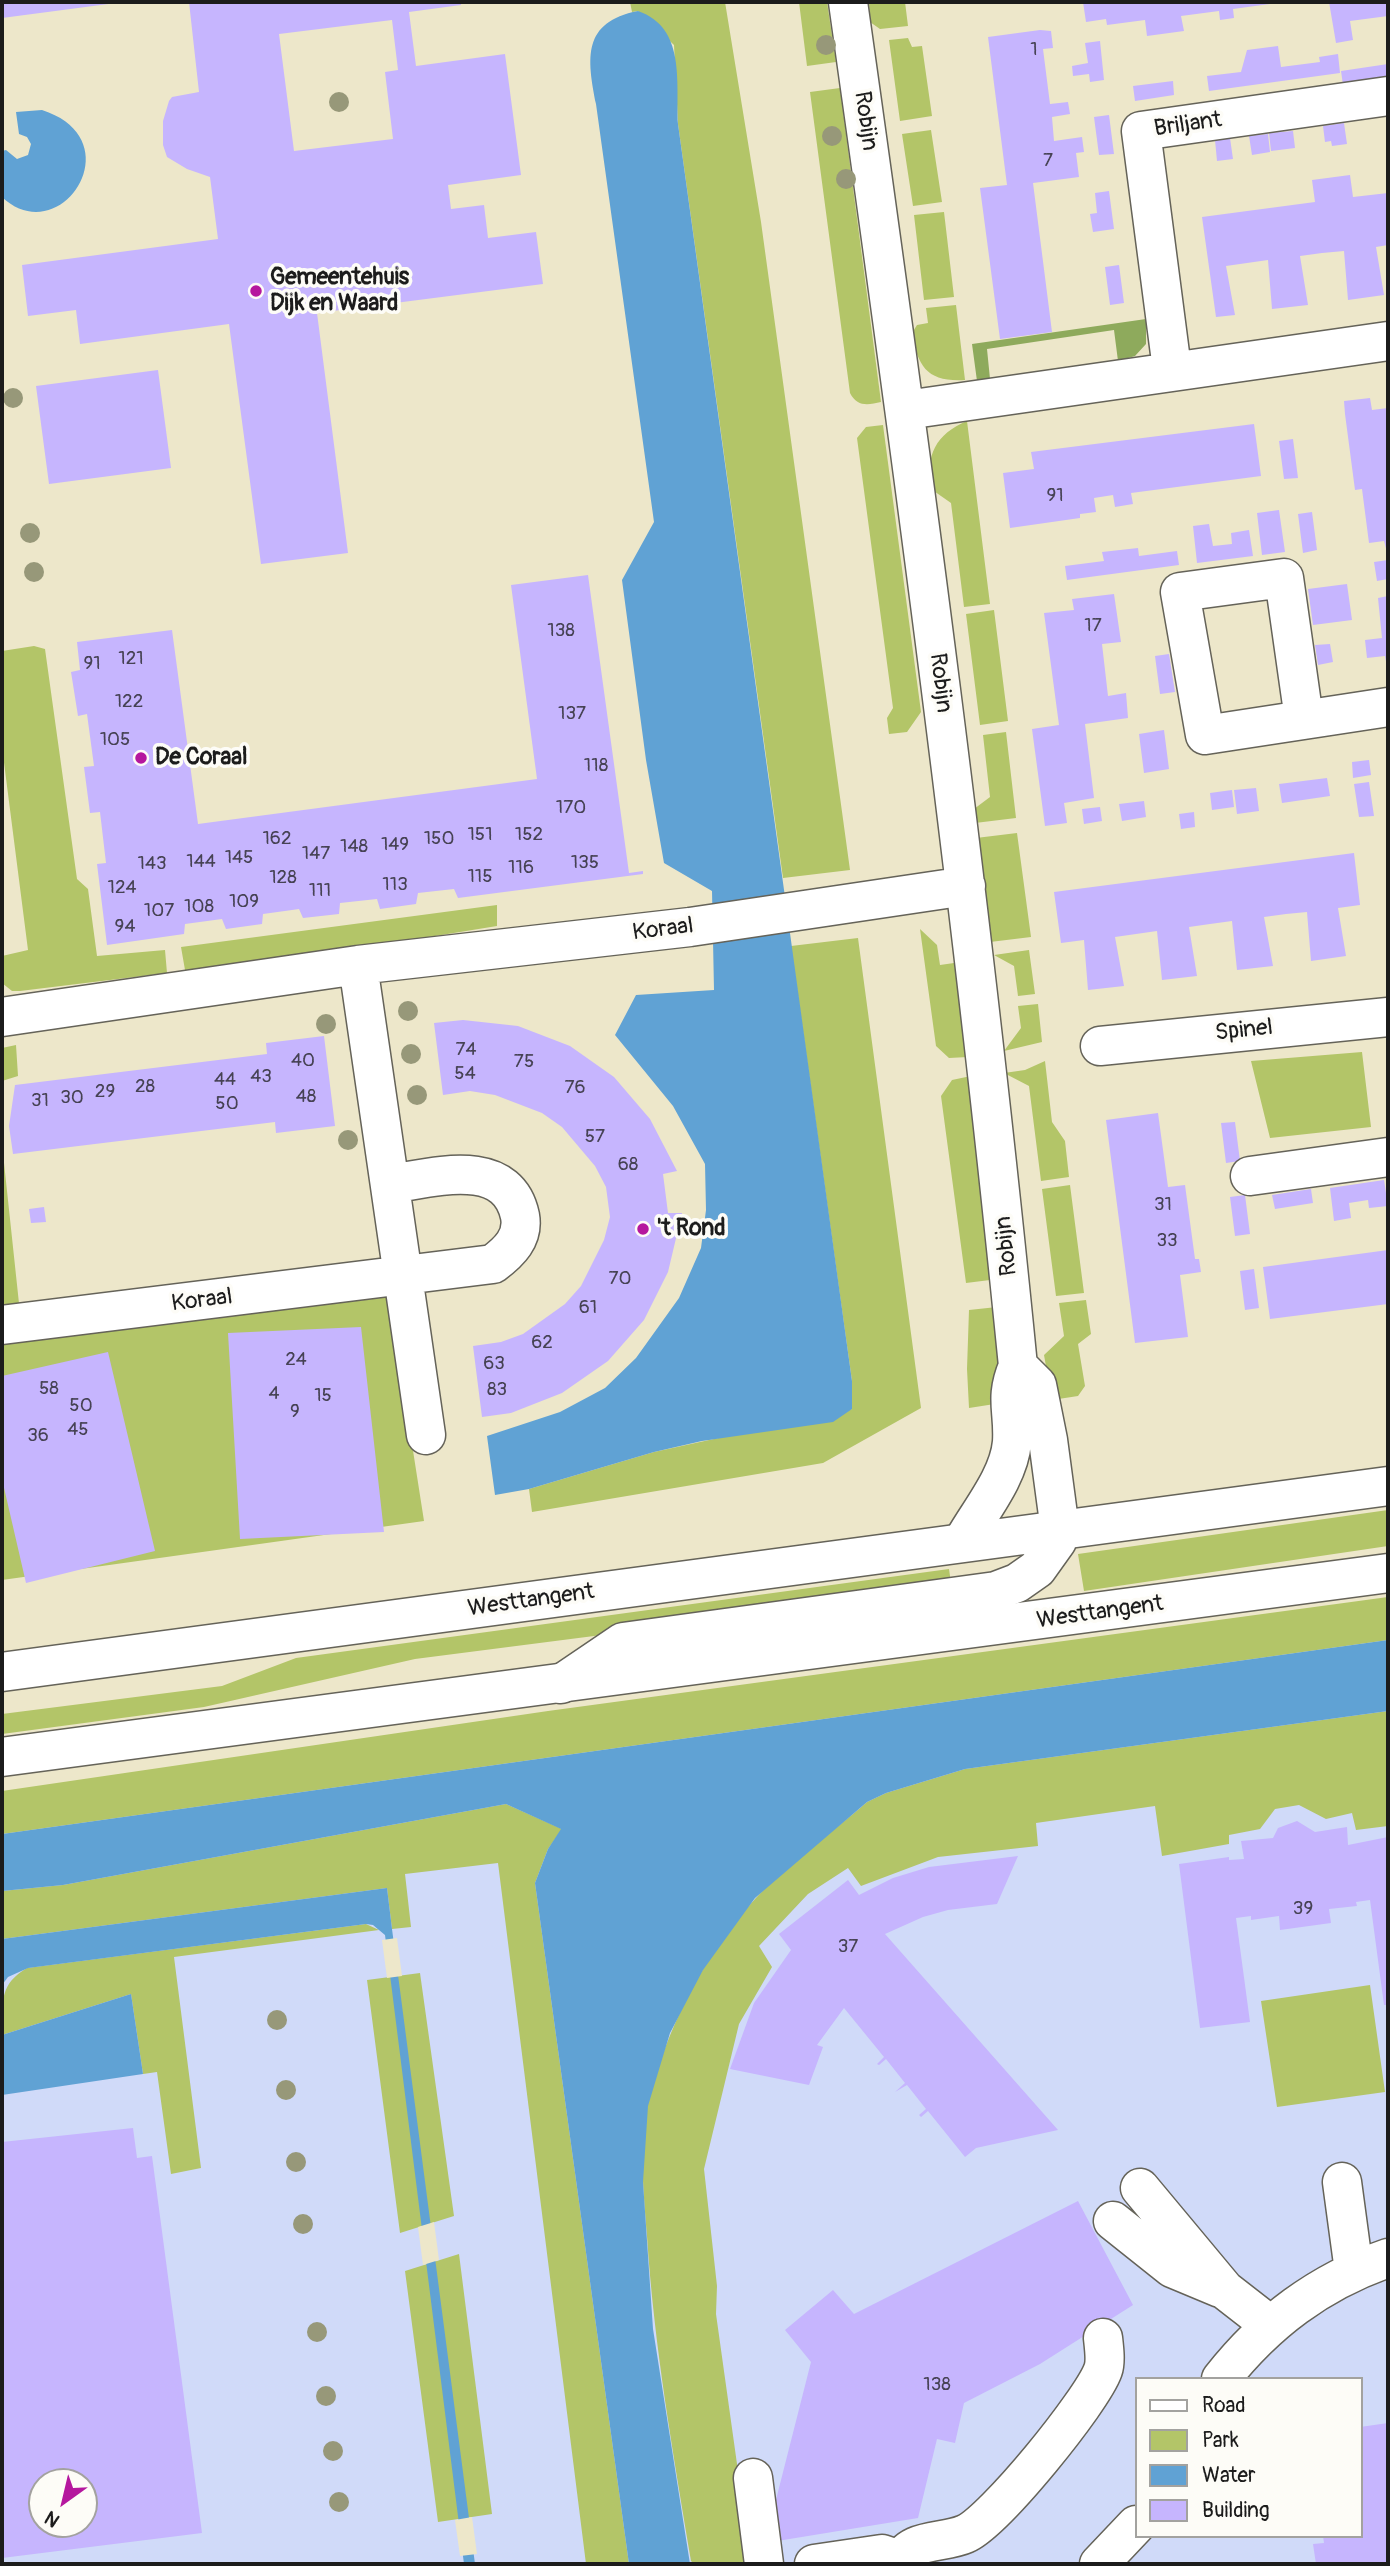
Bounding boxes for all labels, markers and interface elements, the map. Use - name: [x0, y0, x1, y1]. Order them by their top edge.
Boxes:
- house number: 1: [1030, 39, 1038, 61]
- street label: Robijn: [847, 89, 883, 153]
- street label: Briljant: [1152, 107, 1224, 143]
- house number: 7: [1043, 150, 1053, 172]
- place label: Gemeentehuis Dijk en Waard: [270, 264, 409, 318]
- marker: Gemeentehuis Dijk en Waard: [248, 283, 264, 299]
- house number: 91: [1046, 485, 1064, 507]
- house number: 17: [1084, 615, 1102, 637]
- house number: 138: [547, 620, 575, 642]
- house number: 121: [118, 648, 144, 670]
- street label: Robijn: [923, 652, 957, 714]
- house number: 91: [83, 653, 101, 675]
- house number: 122: [115, 691, 143, 713]
- house number: 137: [558, 703, 586, 725]
- house number: 105: [100, 729, 130, 751]
- place label: De Coraal: [155, 744, 247, 772]
- marker: De Coraal: [133, 750, 149, 766]
- house number: 118: [584, 755, 608, 777]
- house number: 170: [556, 797, 586, 819]
- house number: 151: [467, 824, 493, 846]
- house number: 152: [515, 824, 543, 846]
- house number: 162: [262, 828, 292, 850]
- house number: 150: [424, 828, 454, 850]
- house number: 149: [381, 834, 409, 856]
- house number: 148: [340, 836, 368, 858]
- house number: 147: [302, 843, 330, 865]
- house number: 145: [225, 847, 253, 869]
- house number: 144: [186, 851, 216, 873]
- house number: 135: [571, 852, 599, 874]
- house number: 143: [137, 853, 167, 875]
- house number: 116: [508, 857, 534, 879]
- house number: 115: [467, 866, 493, 888]
- house number: 128: [269, 867, 297, 889]
- house number: 113: [382, 874, 408, 896]
- house number: 124: [107, 877, 137, 899]
- house number: 111: [309, 880, 331, 902]
- house number: 109: [229, 891, 259, 913]
- house number: 108: [184, 896, 214, 918]
- house number: 107: [144, 900, 174, 922]
- street label: Koraal: [631, 913, 695, 947]
- house number: 94: [115, 916, 135, 938]
- street label: Spinel: [1214, 1014, 1274, 1048]
- house number: 74: [455, 1039, 477, 1061]
- house number: 40: [291, 1050, 315, 1072]
- house number: 75: [514, 1051, 534, 1073]
- house number: 54: [454, 1063, 476, 1085]
- house number: 43: [250, 1066, 272, 1088]
- house number: 44: [214, 1069, 236, 1091]
- house number: 28: [135, 1076, 155, 1098]
- house number: 76: [564, 1077, 586, 1099]
- house number: 29: [95, 1081, 115, 1103]
- house number: 48: [296, 1086, 316, 1108]
- house number: 30: [60, 1087, 84, 1109]
- house number: 31: [31, 1090, 49, 1112]
- house number: 50: [215, 1093, 239, 1115]
- house number: 57: [585, 1126, 605, 1148]
- house number: 68: [618, 1154, 638, 1176]
- house number: 31: [1154, 1194, 1172, 1216]
- place label: 't Rond: [657, 1215, 726, 1243]
- street label: Robijn: [990, 1215, 1024, 1277]
- marker: 't Rond: [635, 1221, 651, 1237]
- house number: 33: [1156, 1230, 1178, 1252]
- house number: 70: [608, 1268, 632, 1290]
- street label: Koraal: [170, 1284, 234, 1318]
- house number: 61: [579, 1297, 597, 1319]
- house number: 62: [531, 1332, 553, 1354]
- house number: 24: [285, 1349, 307, 1371]
- house number: 63: [483, 1353, 505, 1375]
- house number: 58: [39, 1378, 59, 1400]
- house number: 83: [487, 1379, 507, 1401]
- house number: 4: [268, 1383, 280, 1405]
- house number: 15: [314, 1385, 332, 1407]
- house number: 50: [69, 1395, 93, 1417]
- house number: 9: [290, 1401, 300, 1423]
- house number: 45: [67, 1419, 89, 1441]
- house number: 36: [27, 1425, 49, 1447]
- street label: Westtangent: [466, 1578, 596, 1624]
- street label: Westtangent: [1035, 1590, 1165, 1636]
- house number: 39: [1293, 1898, 1313, 1920]
- house number: 37: [838, 1936, 858, 1958]
- house number: 138: [923, 2374, 951, 2396]
- legend: [1134, 2377, 1362, 2538]
- text: Road: [1202, 2392, 1246, 2419]
- text: Park: [1202, 2427, 1239, 2454]
- text: Water: [1202, 2462, 1255, 2489]
- north arrow: [28, 2468, 98, 2538]
- text: Building: [1202, 2497, 1269, 2524]
- text: N: [40, 2505, 64, 2532]

